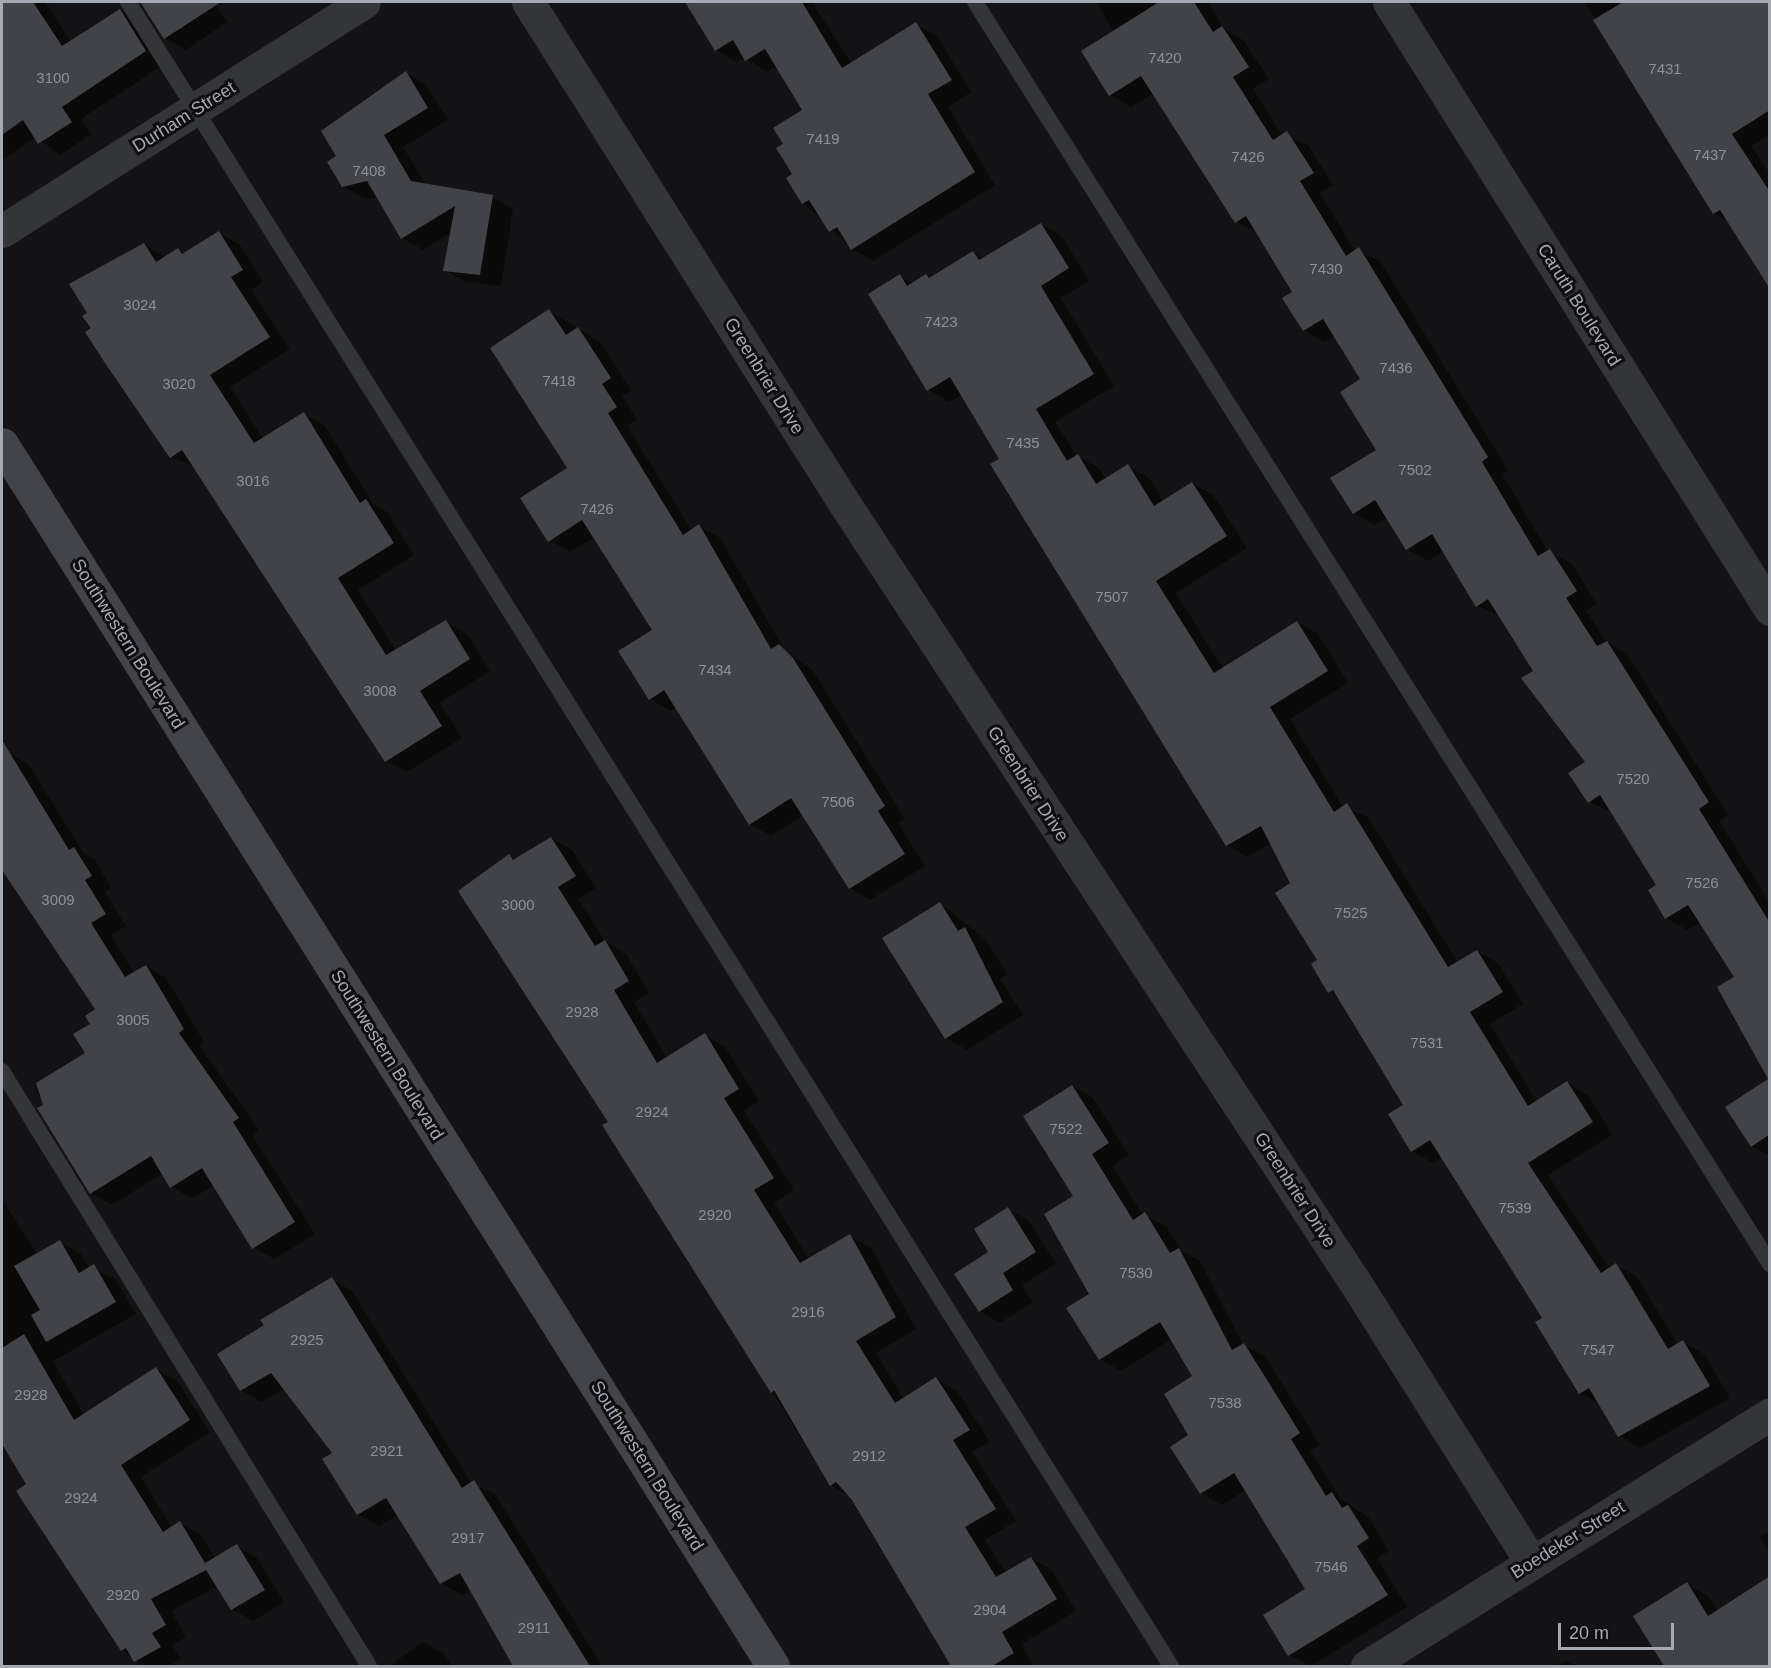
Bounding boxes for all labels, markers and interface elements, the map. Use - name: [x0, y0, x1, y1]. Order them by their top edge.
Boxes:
- house number: 7420: [1148, 49, 1182, 67]
- house number: 7431: [1648, 60, 1682, 78]
- house number: 3100: [36, 69, 70, 87]
- street label: Durham Street: [129, 77, 239, 157]
- house number: 7419: [806, 130, 840, 148]
- house number: 7437: [1693, 146, 1727, 164]
- house number: 7426: [1231, 148, 1265, 166]
- house number: 7408: [352, 162, 386, 180]
- street label: Caruth Boulevard: [1533, 240, 1625, 370]
- house number: 7430: [1309, 260, 1343, 278]
- house number: 3024: [123, 296, 157, 314]
- house number: 7423: [924, 313, 958, 331]
- street label: Greenbrier Drive: [720, 314, 808, 438]
- house number: 7436: [1379, 359, 1413, 377]
- house number: 7418: [542, 372, 576, 390]
- house number: 3020: [162, 375, 196, 393]
- house number: 7435: [1006, 434, 1040, 452]
- house number: 7502: [1398, 461, 1432, 479]
- house number: 3016: [236, 472, 270, 490]
- house number: 7426: [580, 500, 614, 518]
- street label: Southwestern Boulevard: [67, 555, 189, 733]
- house number: 7507: [1095, 588, 1129, 606]
- house number: 7434: [698, 661, 732, 679]
- house number: 3008: [363, 682, 397, 700]
- street label: Greenbrier Drive: [983, 722, 1073, 846]
- house number: 7520: [1616, 770, 1650, 788]
- house number: 7506: [821, 793, 855, 811]
- house number: 7526: [1685, 874, 1719, 892]
- house number: 3009: [41, 891, 75, 909]
- house number: 3000: [501, 896, 535, 914]
- house number: 7525: [1334, 904, 1368, 922]
- street label: Southwestern Boulevard: [326, 966, 448, 1144]
- house number: 2928: [565, 1003, 599, 1021]
- house number: 3005: [116, 1011, 150, 1029]
- house number: 7531: [1410, 1034, 1444, 1052]
- house number: 2924: [635, 1103, 669, 1121]
- house number: 7522: [1049, 1120, 1083, 1138]
- street label: Greenbrier Drive: [1250, 1128, 1340, 1252]
- house number: 7539: [1498, 1199, 1532, 1217]
- house number: 2920: [698, 1206, 732, 1224]
- house number: 7530: [1119, 1264, 1153, 1282]
- house number: 2916: [791, 1303, 825, 1321]
- house number: 2925: [290, 1331, 324, 1349]
- house number: 7547: [1581, 1341, 1615, 1359]
- street label: Southwestern Boulevard: [586, 1377, 708, 1555]
- house number: 2928: [14, 1386, 48, 1404]
- house number: 7538: [1208, 1394, 1242, 1412]
- house number: 2921: [370, 1442, 404, 1460]
- house number: 2912: [852, 1447, 886, 1465]
- house number: 2924: [64, 1489, 98, 1507]
- street label: Boedeker Street: [1507, 1496, 1629, 1584]
- house number: 2917: [451, 1529, 485, 1547]
- house number: 7546: [1314, 1558, 1348, 1576]
- house number: 2920: [106, 1586, 140, 1604]
- house number: 2904: [973, 1601, 1007, 1619]
- scale bar: [1561, 1611, 1676, 1649]
- house number: 2911: [518, 1619, 550, 1637]
- text: 20 m: [1569, 1623, 1609, 1643]

